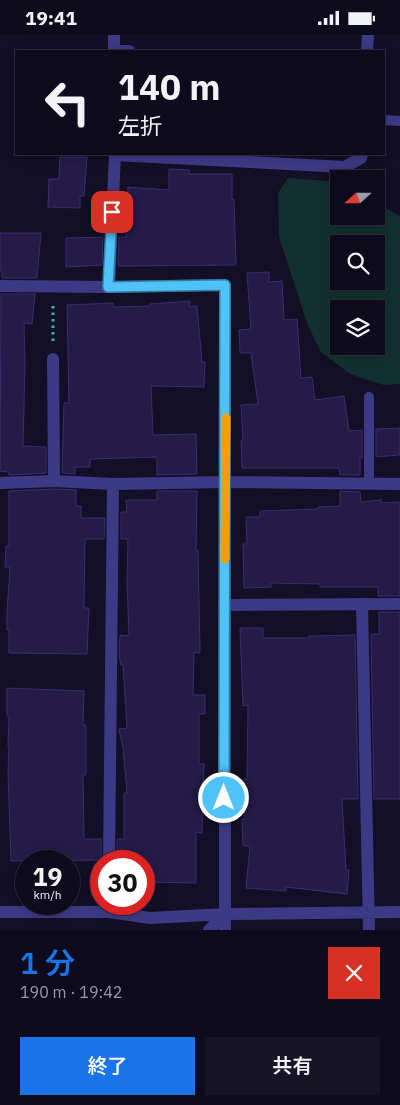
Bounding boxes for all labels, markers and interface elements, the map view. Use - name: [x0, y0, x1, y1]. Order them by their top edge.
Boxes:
- text: 19:41: [25, 6, 77, 30]
- text: 140 m: [118, 64, 221, 110]
- icon: left: [35, 70, 100, 135]
- text: 左折: [118, 111, 162, 140]
- north arrow: [330, 170, 385, 225]
- map controls: [330, 170, 385, 355]
- pin: [91, 191, 133, 233]
- icon: arrive: [98, 198, 126, 226]
- button: search: [330, 235, 385, 290]
- button: layers: [330, 300, 385, 355]
- position arrow: [197, 771, 249, 823]
- speed limit sign: 30: [90, 850, 155, 915]
- text: 19: [32, 860, 63, 893]
- text: km/h: [33, 887, 62, 902]
- text: 1 分: [20, 943, 75, 982]
- button: close: [328, 947, 380, 999]
- text: 190 m · 19:42: [20, 982, 122, 1002]
- button: 終了: [20, 1037, 195, 1095]
- button: 共有: [205, 1037, 380, 1095]

